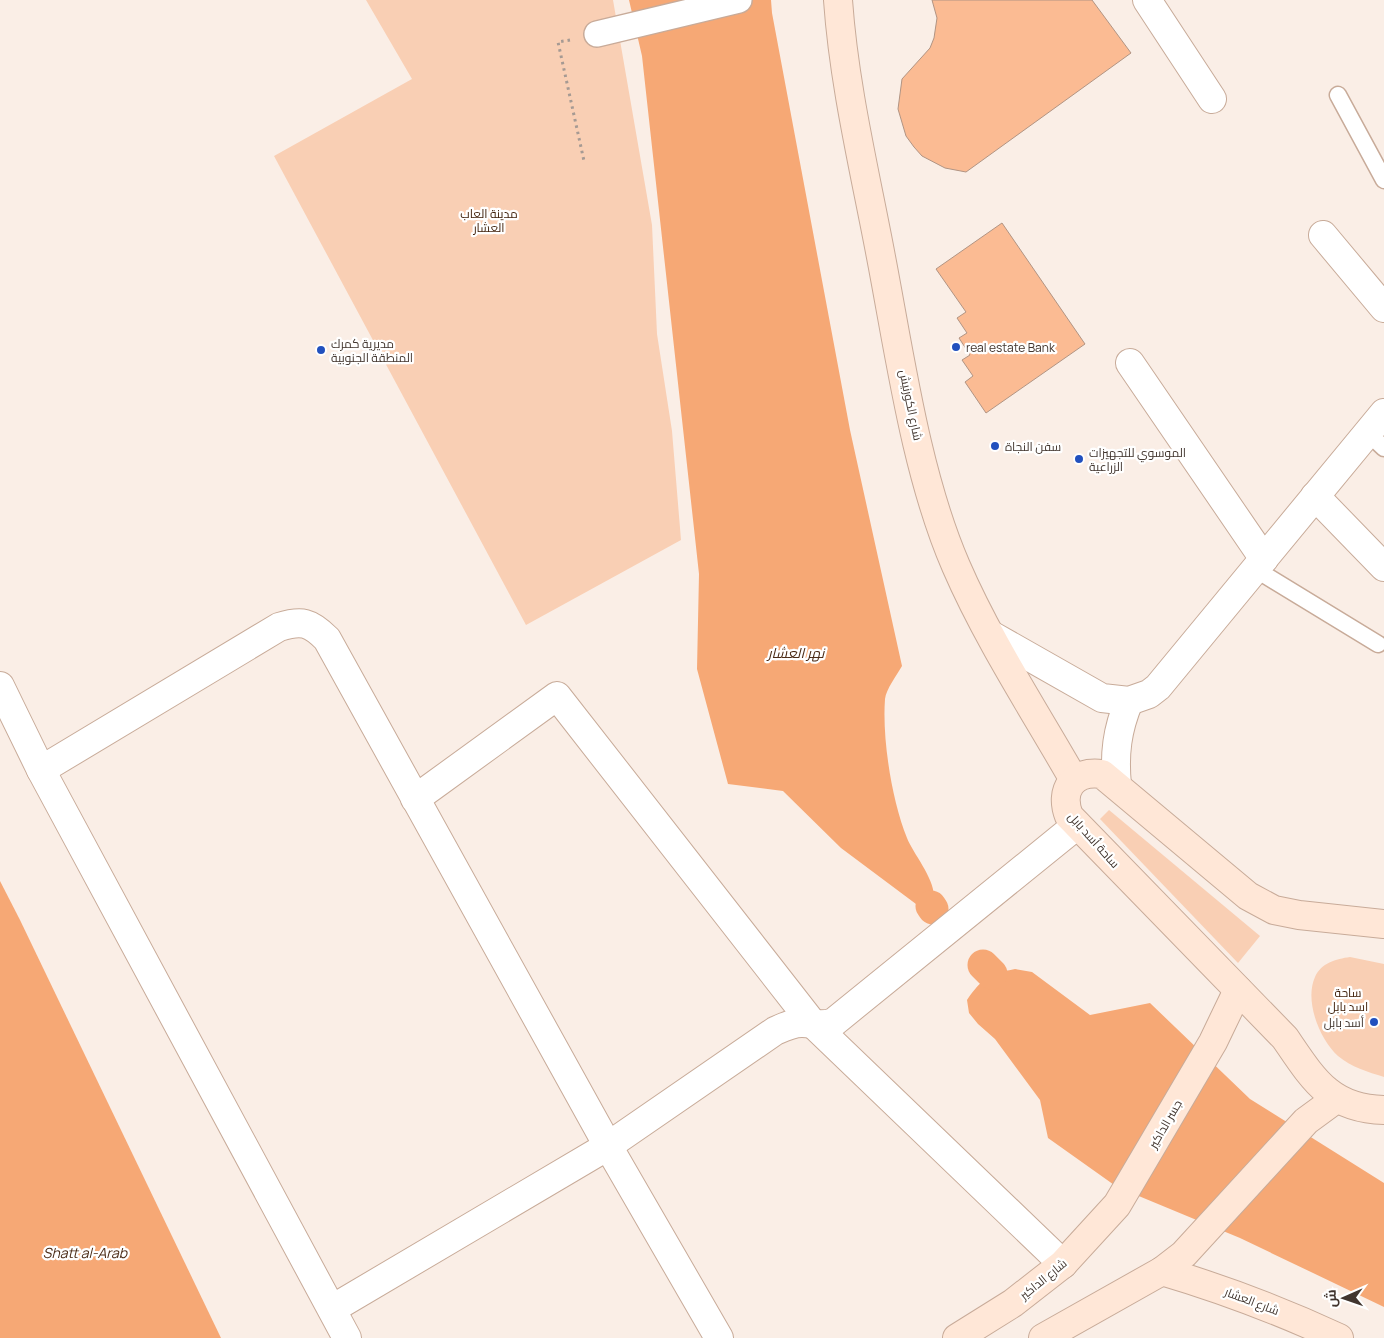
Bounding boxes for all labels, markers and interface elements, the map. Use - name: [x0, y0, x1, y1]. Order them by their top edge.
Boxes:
- park label: مدينة العاب العشار: [460, 205, 518, 236]
- place label: مديرية كمرك المنطقة الجنوبية: [331, 335, 413, 366]
- place label: real estate Bank: [966, 339, 1056, 356]
- marker: real estate Bank: [950, 341, 962, 353]
- marker: مديرية كمرك المنطقة الجنوبية: [315, 344, 327, 356]
- street label: شارع الكورنيش: [895, 368, 927, 442]
- place label: سفن النجاة: [1005, 438, 1061, 455]
- marker: سفن النجاة: [989, 440, 1001, 452]
- place label: الموسوي للتجهيزات الزراعية: [1089, 444, 1186, 475]
- marker: الموسوي للتجهيزات الزراعية: [1073, 453, 1085, 465]
- water label: نهر العشار: [766, 643, 825, 662]
- street label: ساحة أسد بابل: [1064, 808, 1124, 872]
- park label: ساحة اسد بابل: [1328, 984, 1368, 1015]
- place label: أسد بابل: [1324, 1014, 1364, 1031]
- marker: أسد بابل: [1368, 1016, 1380, 1028]
- street label: جسر الداكير: [1144, 1097, 1186, 1152]
- water label: Shatt al-Arab: [43, 1243, 128, 1262]
- street label: شارع الداكير: [1015, 1255, 1070, 1304]
- north arrow: [1319, 1273, 1369, 1323]
- street label: شارع العشار: [1221, 1283, 1282, 1319]
- text: ش: [1321, 1289, 1340, 1308]

